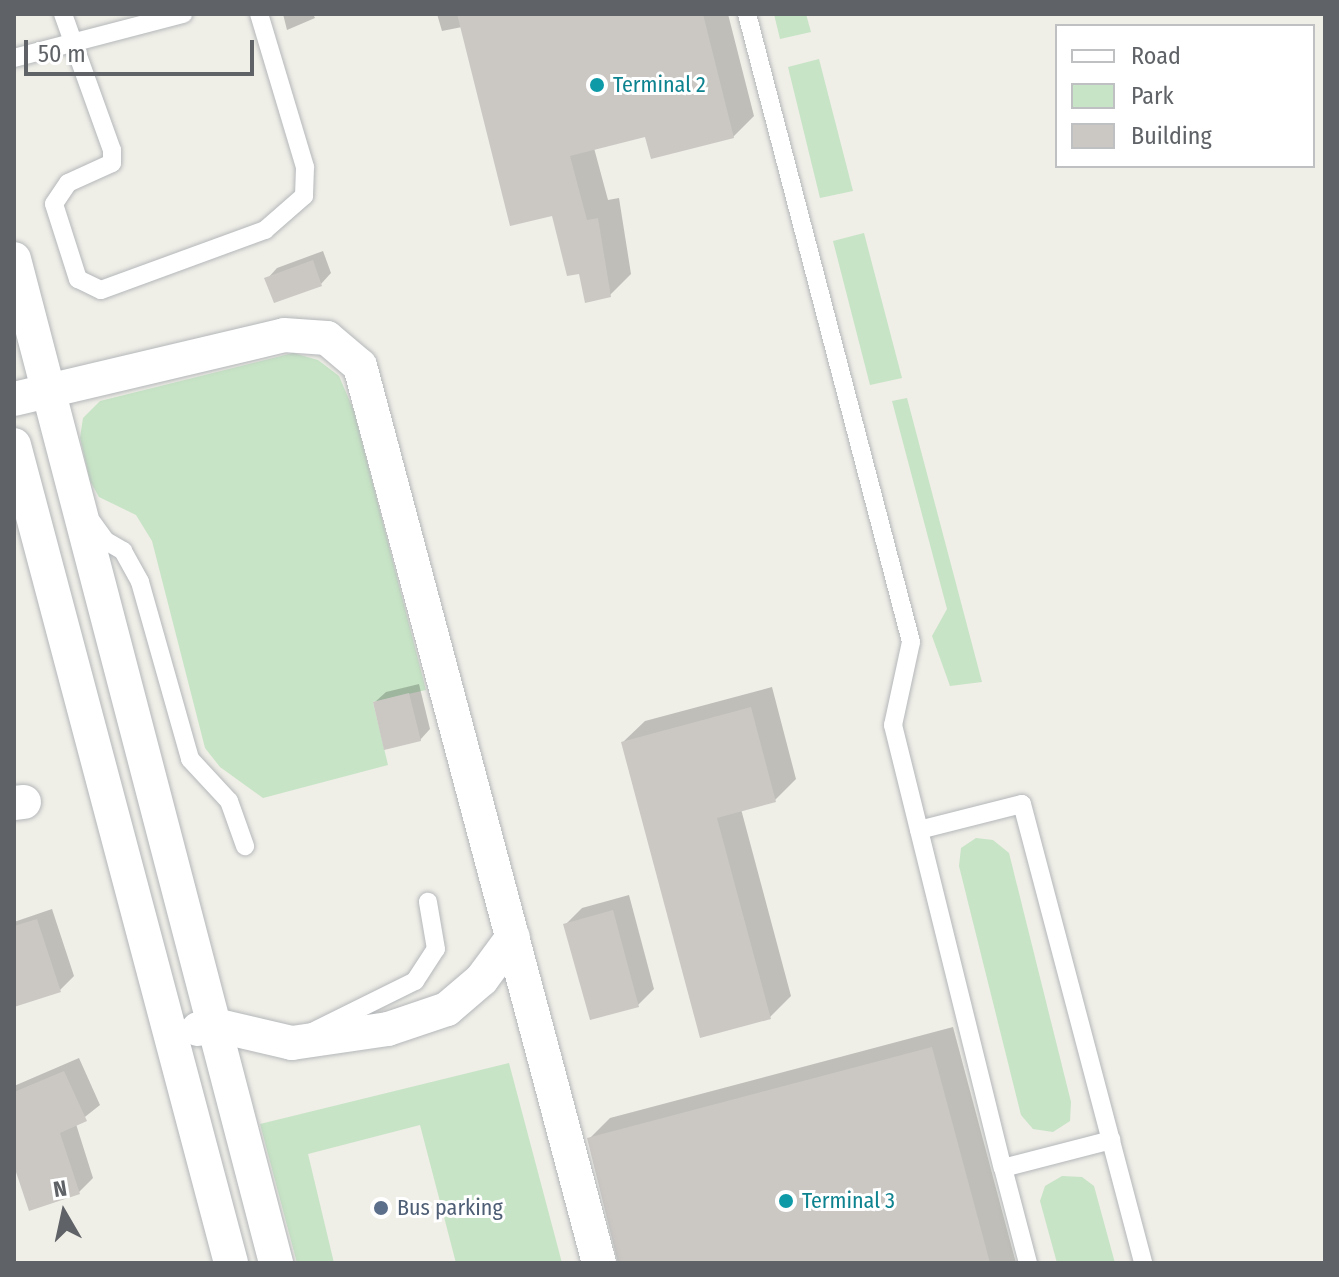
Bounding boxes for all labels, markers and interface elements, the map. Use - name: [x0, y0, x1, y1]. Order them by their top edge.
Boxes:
- scale bar: [28, 24, 258, 74]
- legend: [1055, 24, 1315, 168]
- text: 50 m: [38, 40, 86, 68]
- text: Road: [1131, 42, 1181, 70]
- place label: Terminal 2: [613, 72, 706, 98]
- marker: Terminal 2: [588, 76, 606, 94]
- text: Park: [1131, 82, 1174, 110]
- text: Building: [1131, 122, 1212, 150]
- north arrow: [24, 1173, 104, 1253]
- text: N: [52, 1174, 69, 1203]
- place label: Terminal 3: [802, 1188, 895, 1214]
- marker: Terminal 3: [777, 1192, 795, 1210]
- place label: Bus parking: [397, 1195, 503, 1221]
- marker: Bus parking: [372, 1199, 390, 1217]

